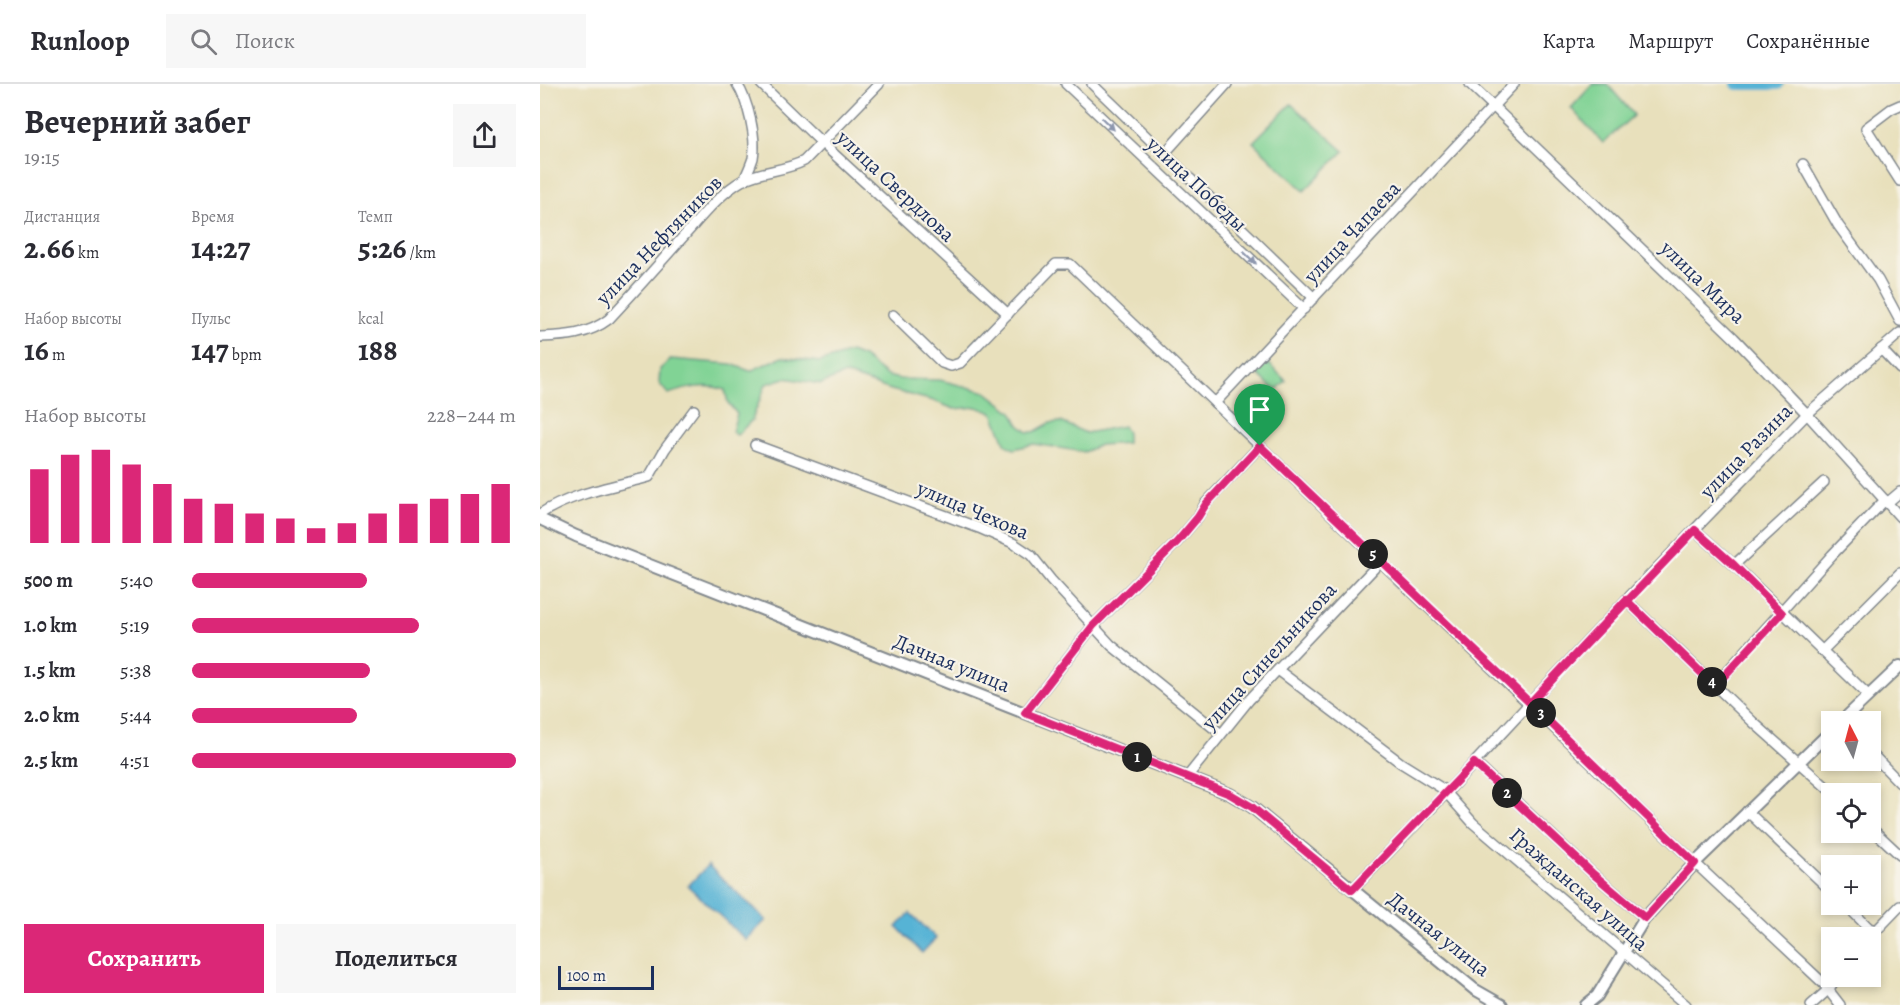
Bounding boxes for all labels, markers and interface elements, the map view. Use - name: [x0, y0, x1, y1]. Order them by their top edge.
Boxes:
- search box: [166, 14, 586, 68]
- text: Runloop: [30, 22, 130, 60]
- icon: search: [187, 25, 220, 58]
- text: Поиск: [235, 26, 295, 56]
- text: Карта: [1542, 27, 1595, 55]
- text: Маршрут: [1628, 27, 1713, 55]
- text: Сохранённые: [1746, 27, 1870, 55]
- text: Вечерний забег: [24, 99, 251, 144]
- button: share: [453, 104, 516, 167]
- one-way arrow: [1101, 117, 1115, 131]
- street label: улица Свердлова: [830, 123, 961, 248]
- street label: улица Победы: [1140, 129, 1253, 238]
- text: 19:15: [24, 144, 60, 171]
- street label: улица Нефтяников: [589, 169, 728, 312]
- street label: улица Чапаева: [1297, 175, 1407, 290]
- text: Дистанция: [24, 206, 100, 228]
- text: Время: [191, 206, 235, 228]
- text: Темп: [358, 206, 393, 228]
- text: 2.66: [24, 228, 75, 268]
- text: 14:27: [191, 228, 250, 268]
- text: 5:26: [358, 228, 406, 268]
- street label: улица Мира: [1654, 234, 1752, 330]
- text: km: [75, 242, 99, 264]
- text: /km: [406, 242, 436, 264]
- one-way arrow: [1242, 251, 1256, 265]
- text: Набор высоты: [24, 308, 122, 330]
- text: Пульс: [191, 308, 231, 330]
- text: kcal: [358, 308, 384, 330]
- text: 16: [24, 330, 49, 370]
- text: 147: [191, 330, 229, 370]
- text: 188: [358, 330, 398, 370]
- text: m: [49, 344, 65, 366]
- text: bpm: [229, 344, 262, 366]
- pin: [1234, 384, 1285, 446]
- icon: arrive: [1243, 393, 1276, 426]
- street label: улица Разина: [1693, 397, 1799, 505]
- text: Набор высоты: [24, 402, 147, 429]
- text: 228–244 m: [427, 402, 516, 429]
- street label: улица Чехова: [912, 473, 1034, 546]
- pin: 5: [1358, 539, 1388, 569]
- text: 5: [1370, 543, 1376, 565]
- text: 500 m: [24, 567, 73, 594]
- text: 5:40: [120, 567, 153, 594]
- street label: улица Синельникова: [1195, 576, 1343, 737]
- text: 1.0 km: [24, 612, 77, 639]
- text: 5:19: [120, 612, 149, 639]
- street label: Дачная улица: [890, 627, 1015, 699]
- text: 1.5 km: [24, 657, 76, 684]
- text: 5:38: [120, 657, 151, 684]
- pin: 4: [1697, 667, 1727, 697]
- text: 4: [1708, 671, 1716, 693]
- pin: 3: [1526, 698, 1556, 728]
- text: 2.0 km: [24, 702, 80, 729]
- text: 5:44: [120, 702, 151, 729]
- text: 3: [1538, 702, 1544, 724]
- north arrow: [1821, 711, 1881, 771]
- map controls: [1821, 711, 1881, 987]
- pin: 1: [1122, 742, 1152, 772]
- text: 1: [1134, 746, 1140, 768]
- text: 2.5 km: [24, 747, 78, 774]
- text: 4:51: [120, 747, 149, 774]
- pin: 2: [1492, 778, 1522, 808]
- text: 2: [1503, 782, 1511, 804]
- button: locate: [1821, 783, 1881, 843]
- street label: Гражданская улица: [1504, 821, 1655, 957]
- button: +: [1821, 855, 1881, 915]
- street label: Дачная улица: [1382, 885, 1496, 983]
- button: Сохранить: [24, 924, 264, 993]
- button: Поделиться: [276, 924, 516, 993]
- button: −: [1821, 927, 1881, 987]
- scale bar: [558, 963, 654, 990]
- text: 100 m: [567, 965, 606, 987]

